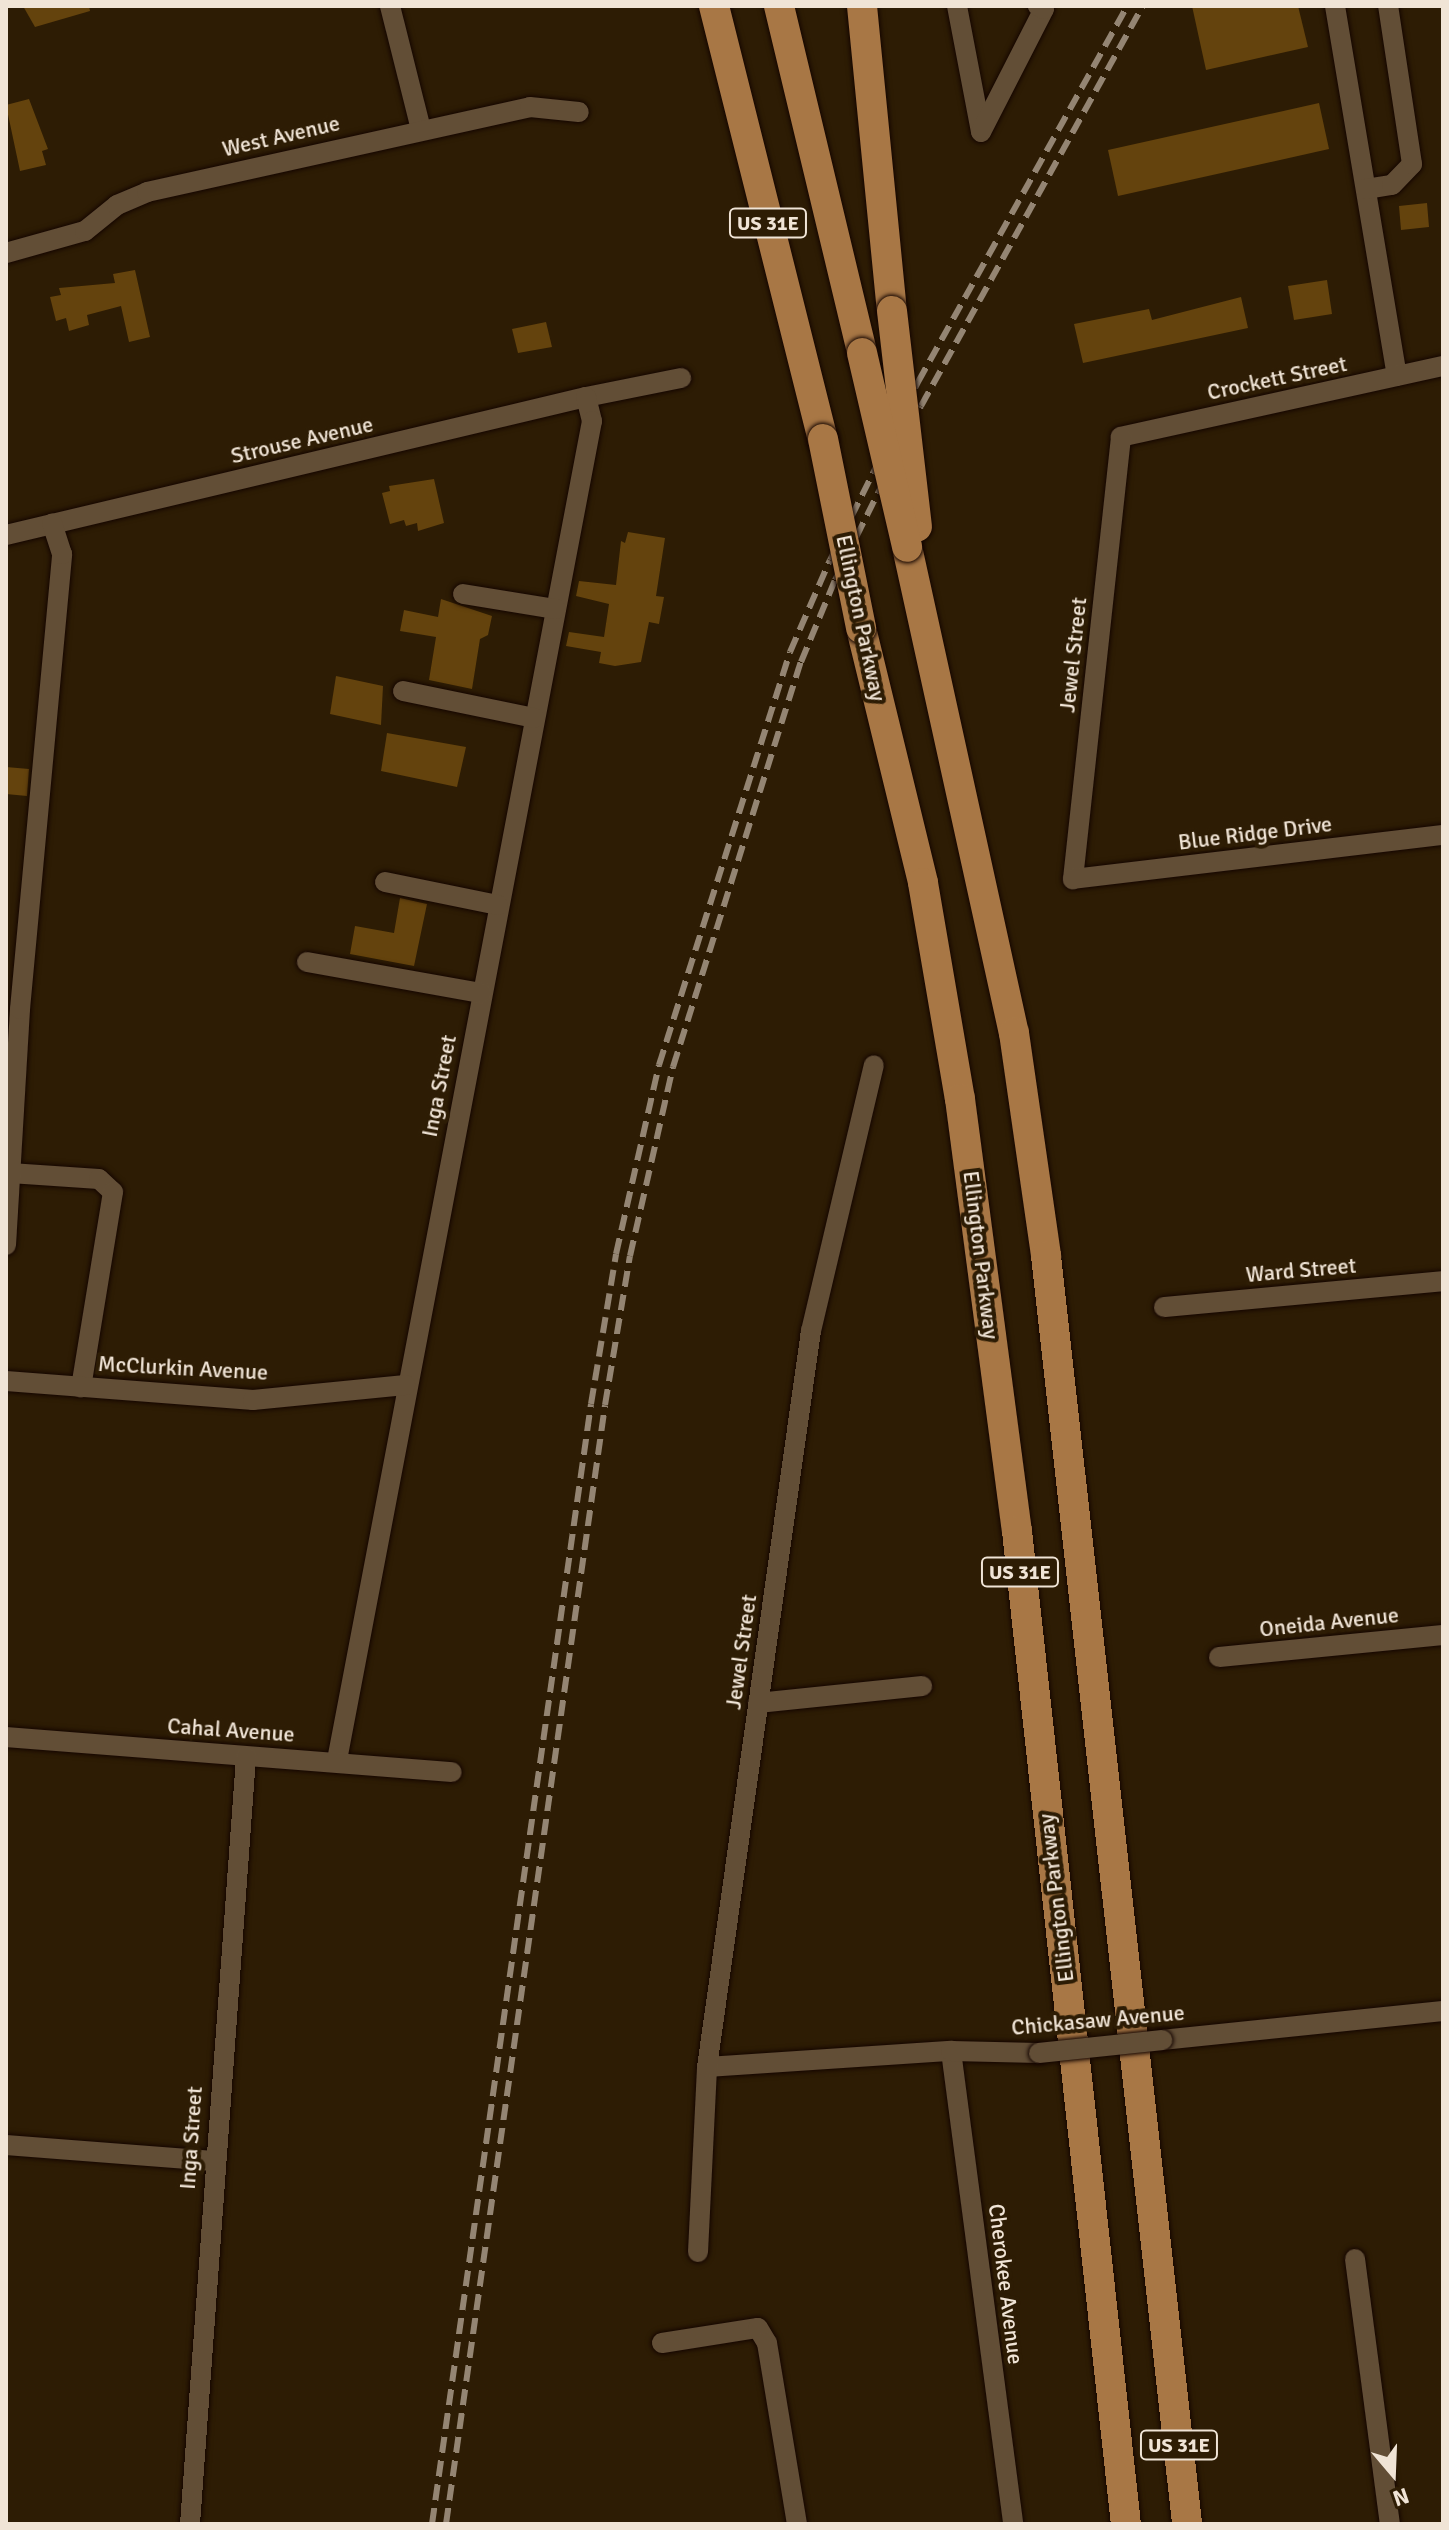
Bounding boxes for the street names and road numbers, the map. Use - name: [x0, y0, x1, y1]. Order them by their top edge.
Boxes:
- street label: West Avenue: [220, 110, 342, 162]
- road number: US 31E: [728, 207, 808, 239]
- street label: Crockett Street: [1205, 350, 1349, 406]
- street label: Strouse Avenue: [228, 411, 376, 469]
- street label: Ellington Parkway: [830, 532, 892, 704]
- street label: Jewel Street: [1054, 596, 1092, 714]
- street label: Blue Ridge Drive: [1177, 810, 1333, 856]
- street label: Inga Street: [416, 1033, 462, 1139]
- street label: Ellington Parkway: [958, 1169, 1004, 1341]
- street label: Ward Street: [1245, 1252, 1357, 1288]
- street label: McClurkin Avenue: [97, 1350, 269, 1386]
- road number: US 31E: [980, 1556, 1060, 1588]
- street label: Jewel Street: [720, 1593, 762, 1711]
- street label: Oneida Avenue: [1258, 1602, 1400, 1642]
- street label: Cahal Avenue: [166, 1712, 296, 1748]
- street label: Ellington Parkway: [1033, 1812, 1079, 1984]
- street label: Chickasaw Avenue: [1010, 1999, 1186, 2041]
- street label: Inga Street: [174, 2086, 208, 2190]
- street label: Cherokee Avenue: [983, 2202, 1029, 2366]
- road number: US 31E: [1139, 2429, 1219, 2461]

